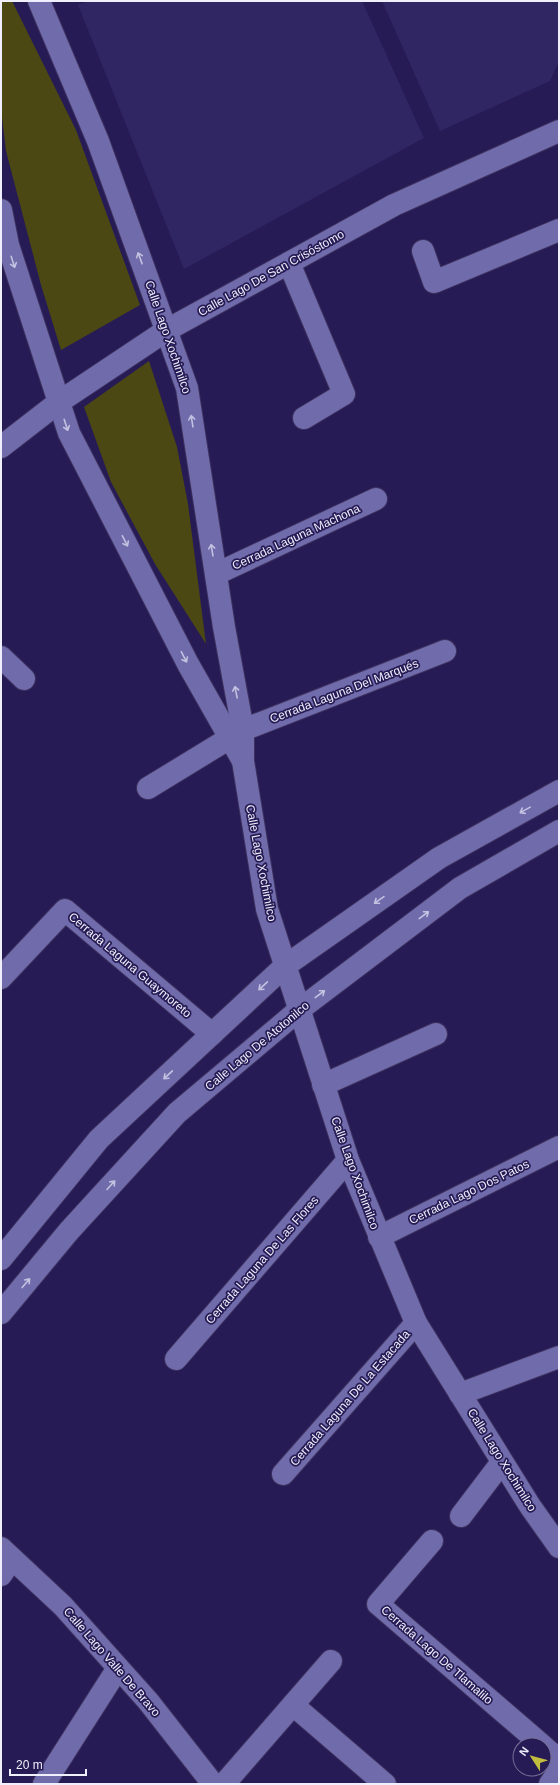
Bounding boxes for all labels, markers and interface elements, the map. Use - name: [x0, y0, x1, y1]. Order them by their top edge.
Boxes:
- street label: Calle Lago De San Crisóstomo: [196, 227, 347, 319]
- one-way arrow: [136, 252, 144, 264]
- one-way arrow: [10, 255, 17, 268]
- street label: Calle Lago Xochimilco: [142, 279, 194, 396]
- one-way arrow: [188, 415, 196, 428]
- one-way arrow: [63, 419, 71, 431]
- street label: Cerrada Laguna Machona: [230, 501, 362, 573]
- one-way arrow: [122, 535, 129, 547]
- one-way arrow: [208, 544, 216, 557]
- one-way arrow: [181, 650, 189, 662]
- street label: Cerrada Laguna Del Marqués: [268, 656, 420, 726]
- one-way arrow: [232, 686, 240, 699]
- street label: Calle Lago Xochimilco: [243, 803, 279, 923]
- one-way arrow: [519, 807, 531, 815]
- one-way arrow: [373, 896, 384, 904]
- street label: Cerrada Laguna Guaymoreto: [66, 909, 195, 1021]
- one-way arrow: [418, 911, 429, 919]
- one-way arrow: [258, 981, 268, 991]
- one-way arrow: [315, 990, 326, 999]
- street label: Calle Lago De Atotonilco: [202, 998, 312, 1094]
- one-way arrow: [163, 1070, 173, 1079]
- street label: Calle Lago Xochimilco: [328, 1115, 382, 1231]
- street label: Cerrada Lago Dos Patos: [407, 1157, 531, 1227]
- one-way arrow: [106, 1180, 116, 1190]
- street label: Cerrada Laguna De Las Flores: [203, 1193, 321, 1327]
- one-way arrow: [21, 1278, 30, 1289]
- street label: Cerrada Laguna De La Estacada: [287, 1327, 413, 1469]
- street label: Calle Lago Xochimilco: [465, 1406, 540, 1514]
- street label: Cerrada Lago De Tlamalilo: [378, 1603, 496, 1707]
- street label: Calle Lago Valle De Bravo: [61, 1605, 163, 1720]
- north arrow: [512, 1737, 552, 1777]
- text: N: [517, 1744, 531, 1758]
- scale bar: [10, 1751, 86, 1777]
- text: 20 m: [16, 1758, 43, 1772]

